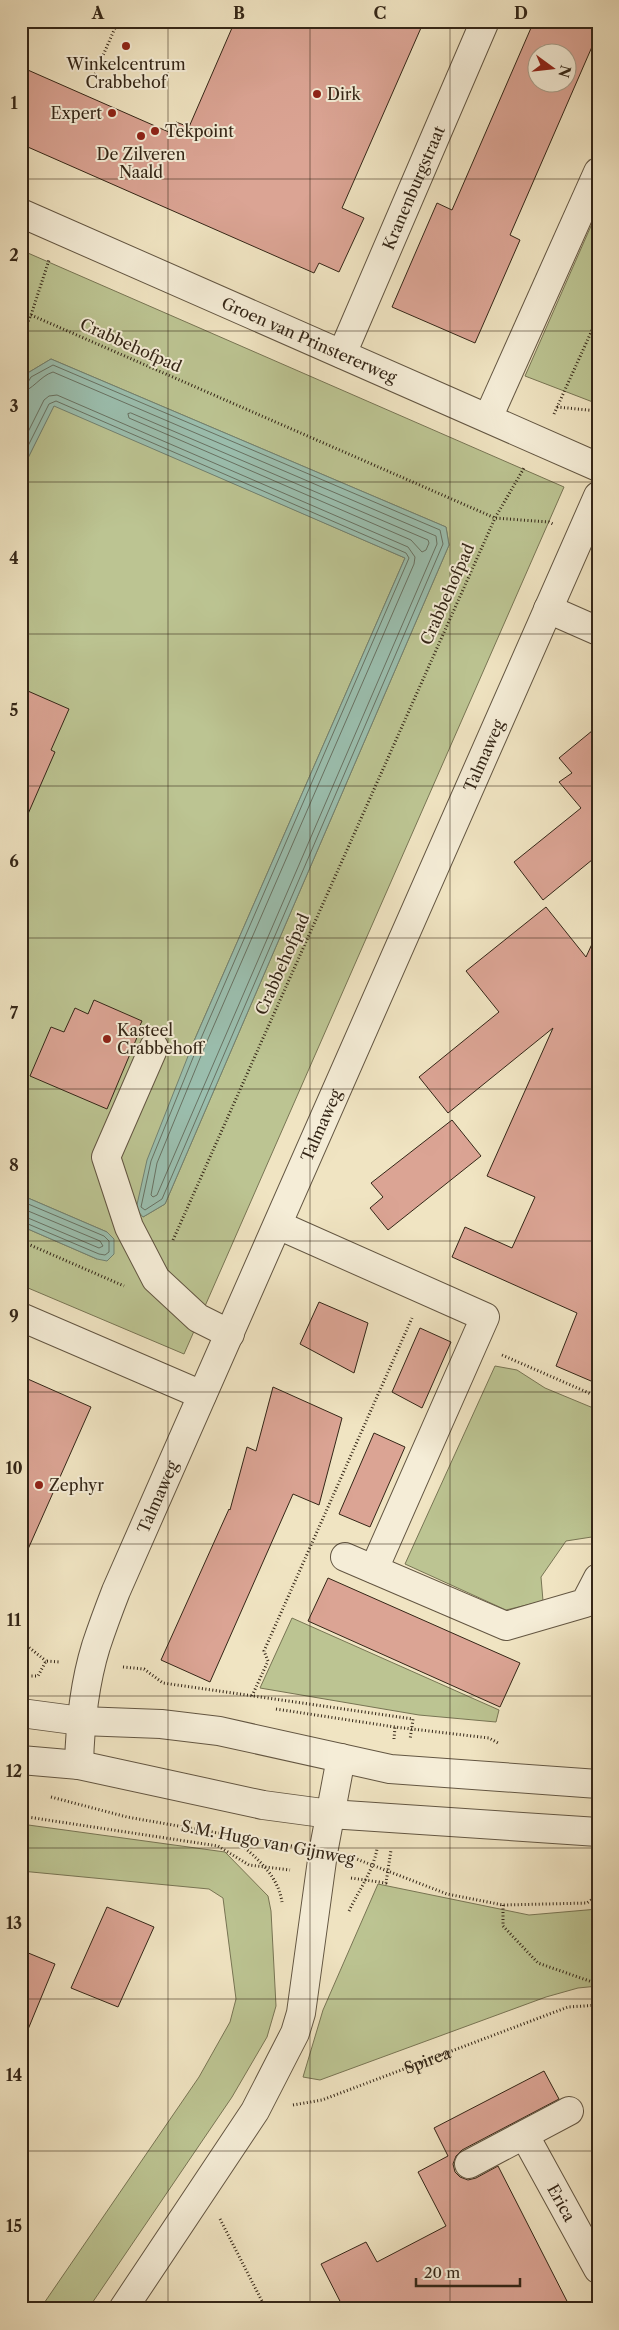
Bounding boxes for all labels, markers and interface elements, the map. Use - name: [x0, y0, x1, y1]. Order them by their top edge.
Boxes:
- text: A: [91, 3, 105, 23]
- text: B: [233, 3, 245, 23]
- text: C: [374, 3, 386, 23]
- text: D: [514, 3, 528, 23]
- marker: Winkelcentrum Crabbehof: [120, 40, 132, 52]
- north arrow: [526, 42, 576, 92]
- place label: Winkelcentrum Crabbehof: [65, 54, 186, 92]
- text: N: [554, 63, 575, 80]
- place label: Dirk: [327, 84, 362, 104]
- marker: Dirk: [311, 88, 323, 100]
- text: 1: [10, 93, 18, 113]
- place label: Expert: [50, 103, 102, 123]
- marker: Expert: [106, 107, 118, 119]
- place label: Tekpoint: [165, 121, 234, 141]
- street label: Kranenburgstraat: [378, 122, 449, 253]
- marker: Tekpoint: [149, 125, 161, 137]
- marker: De Zilveren Naald: [135, 130, 147, 142]
- place label: De Zilveren Naald: [96, 144, 186, 182]
- text: 2: [9, 245, 19, 265]
- street label: Groen van Prinstererweg: [219, 293, 400, 387]
- street label: Crabbehofpad: [77, 314, 185, 376]
- text: 3: [9, 396, 19, 416]
- street label: Crabbehofpad: [416, 540, 478, 648]
- text: 4: [9, 548, 19, 568]
- text: 5: [10, 700, 19, 720]
- street label: Talmaweg: [459, 716, 509, 795]
- text: 6: [9, 851, 19, 871]
- street label: Crabbehofpad: [251, 910, 313, 1018]
- text: 7: [10, 1003, 19, 1023]
- place label: Kasteel Crabbehoff: [117, 1020, 205, 1058]
- marker: Kasteel Crabbehoff: [101, 1033, 113, 1045]
- street label: Talmaweg: [296, 1086, 346, 1164]
- text: 8: [9, 1155, 19, 1175]
- text: 9: [9, 1306, 19, 1326]
- street label: Talmaweg: [133, 1457, 182, 1536]
- text: 10: [5, 1458, 23, 1478]
- place label: Zephyr: [49, 1475, 104, 1495]
- marker: Zephyr: [33, 1479, 45, 1491]
- text: 11: [7, 1610, 22, 1630]
- text: 12: [6, 1761, 22, 1781]
- street label: S.M. Hugo van Gijnweg: [179, 1815, 357, 1869]
- text: 13: [6, 1913, 22, 1933]
- street label: Spirea: [401, 2042, 454, 2078]
- text: 14: [6, 2065, 22, 2085]
- street label: Erica: [543, 2180, 580, 2225]
- text: 15: [6, 2216, 22, 2236]
- scale bar: [416, 2255, 520, 2287]
- text: 20 m: [424, 2263, 460, 2282]

